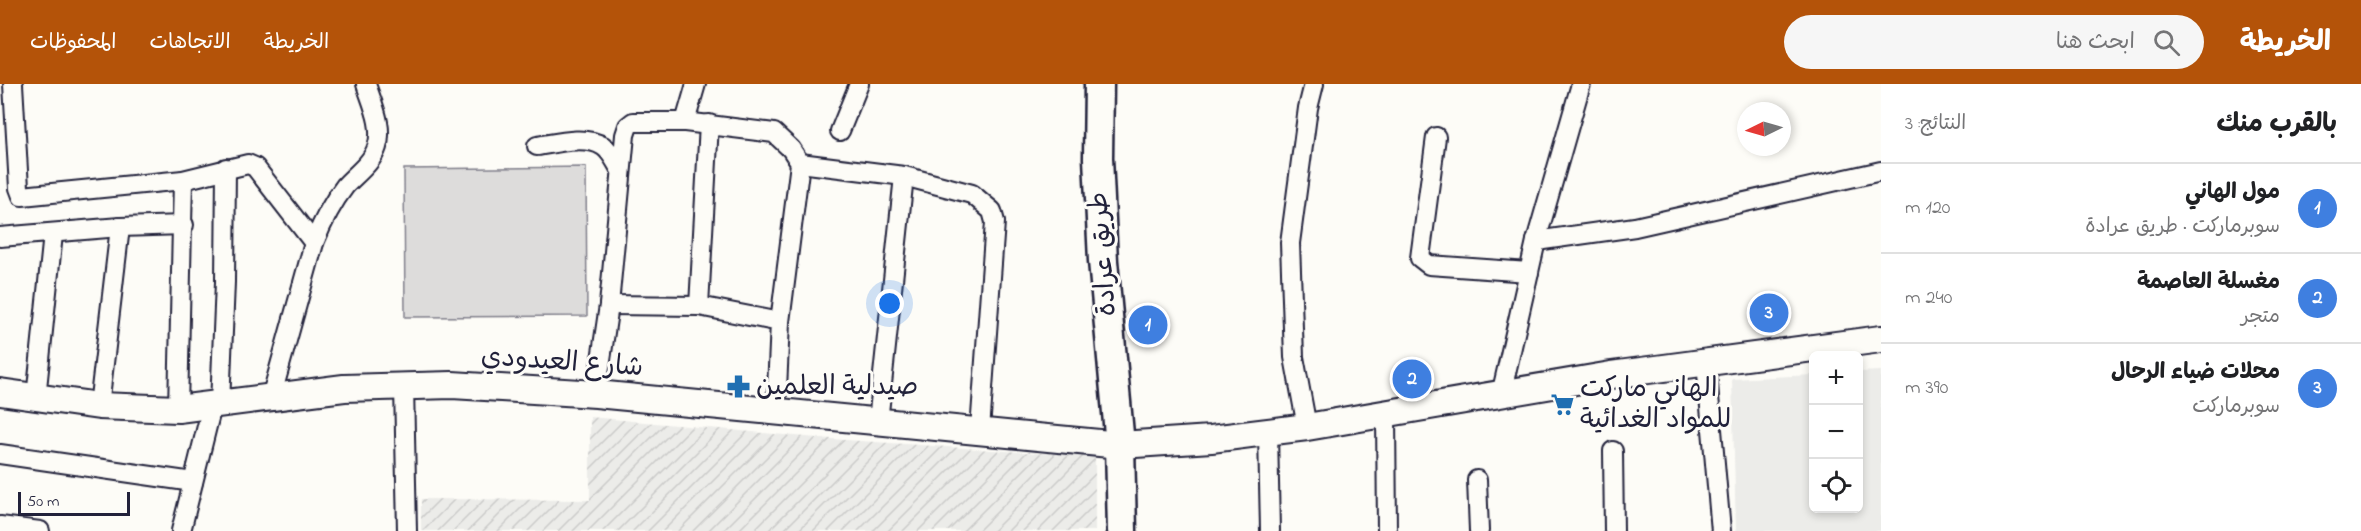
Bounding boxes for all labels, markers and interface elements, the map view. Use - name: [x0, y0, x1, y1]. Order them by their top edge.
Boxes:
- search box: [1784, 15, 2204, 69]
- text: الخريطة: [2240, 23, 2331, 64]
- icon: search: [2150, 26, 2183, 59]
- text: ابحث هنا: [2056, 27, 2135, 59]
- text: المحفوظات: [30, 28, 116, 58]
- text: الاتجاهات: [149, 28, 231, 58]
- text: الخريطة: [264, 28, 329, 58]
- north arrow: [1737, 102, 1791, 156]
- text: بالقرب منك: [2216, 106, 2337, 144]
- text: النتائج: 3: [1905, 110, 1966, 139]
- text: مول الهاني: [2185, 177, 2280, 209]
- street label: طريق عرادة: [1080, 190, 1128, 318]
- text: 120 m: [1905, 194, 1950, 223]
- text: 1: [2314, 194, 2321, 223]
- text: سوبرماركت · طريق عرادة: [2085, 213, 2280, 242]
- text: مغسلة العاصمة: [2137, 267, 2280, 299]
- text: 240 m: [1905, 284, 1952, 313]
- text: 2: [2313, 284, 2322, 313]
- your location: [875, 289, 904, 318]
- pin: 3: [1750, 290, 1788, 336]
- pin: 1: [1128, 302, 1168, 348]
- text: متجر: [2241, 303, 2280, 332]
- street label: شارع العيدودي: [480, 338, 644, 388]
- map controls: [1809, 351, 1863, 513]
- button: +: [1809, 351, 1863, 405]
- pin: 2: [1392, 356, 1432, 402]
- text: محلات ضياء الرحال: [2111, 357, 2280, 389]
- place label: صيدلية العلمين: [756, 368, 918, 407]
- place label: الهاني ماركت للمواد الغدائية: [1580, 370, 1731, 440]
- pharmacy icon: صيدلية العلمين: [725, 374, 751, 400]
- text: 390 m: [1905, 374, 1948, 403]
- text: 3: [2313, 374, 2322, 403]
- supermarket icon: الهاني ماركت للمواد الغدائية: [1549, 392, 1575, 418]
- text: سوبرماركت: [2192, 393, 2280, 422]
- button: −: [1809, 405, 1863, 459]
- button: locate: [1809, 459, 1863, 513]
- scale bar: [18, 489, 130, 516]
- text: 50 m: [27, 490, 59, 514]

